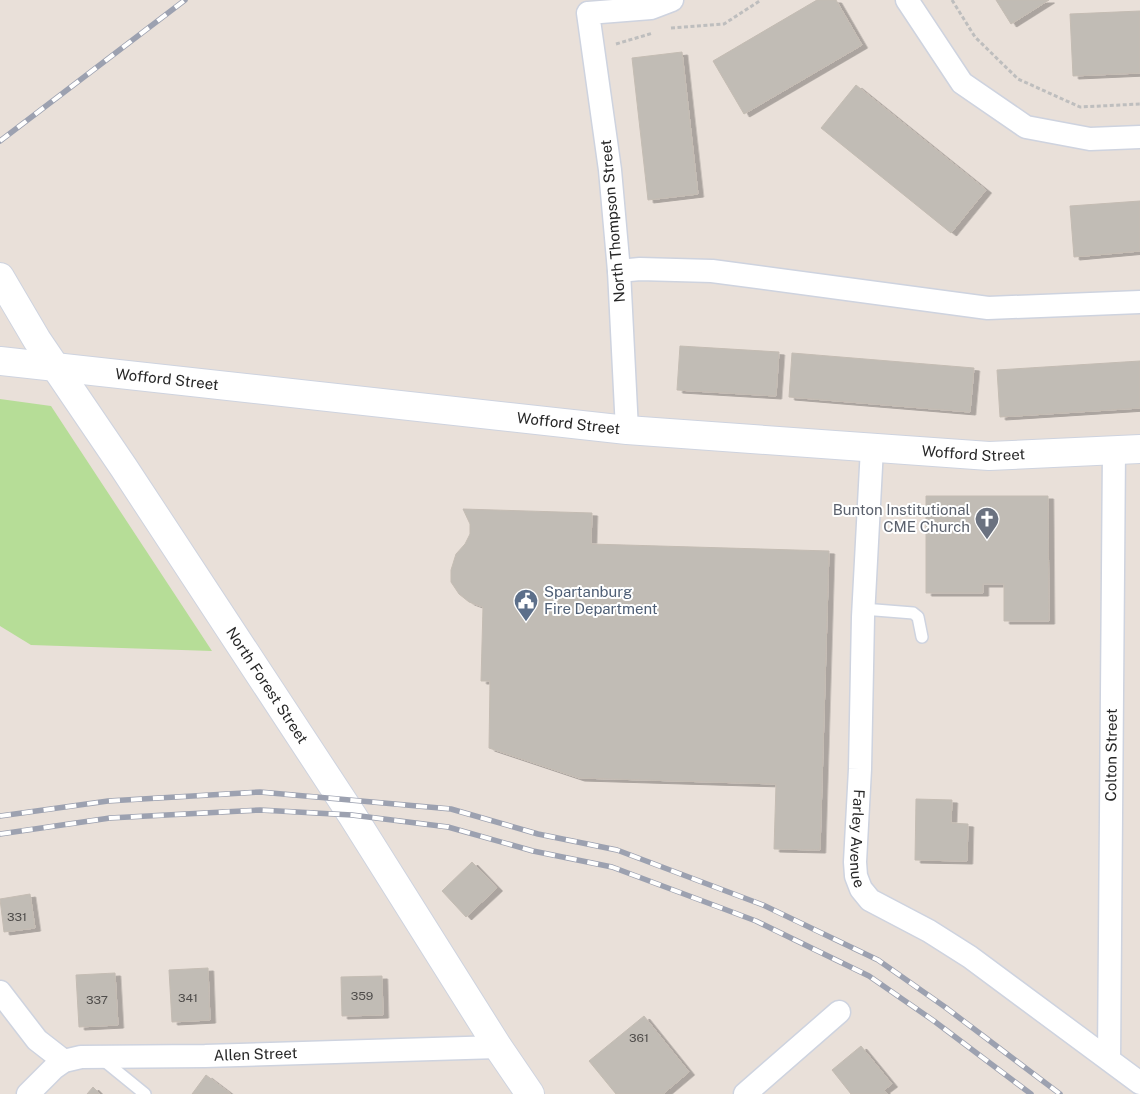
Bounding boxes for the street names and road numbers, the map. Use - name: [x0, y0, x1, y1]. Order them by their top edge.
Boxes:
- street label: North Thompson Street: [597, 139, 628, 303]
- street label: Wofford Street: [114, 365, 220, 393]
- street label: Wofford Street: [516, 409, 621, 437]
- street label: Wofford Street: [921, 442, 1026, 464]
- street label: North Forest Street: [223, 624, 312, 747]
- street label: Colton Street: [1102, 708, 1120, 802]
- street label: Farley Avenue: [847, 789, 869, 890]
- street label: Allen Street: [213, 1044, 298, 1064]

